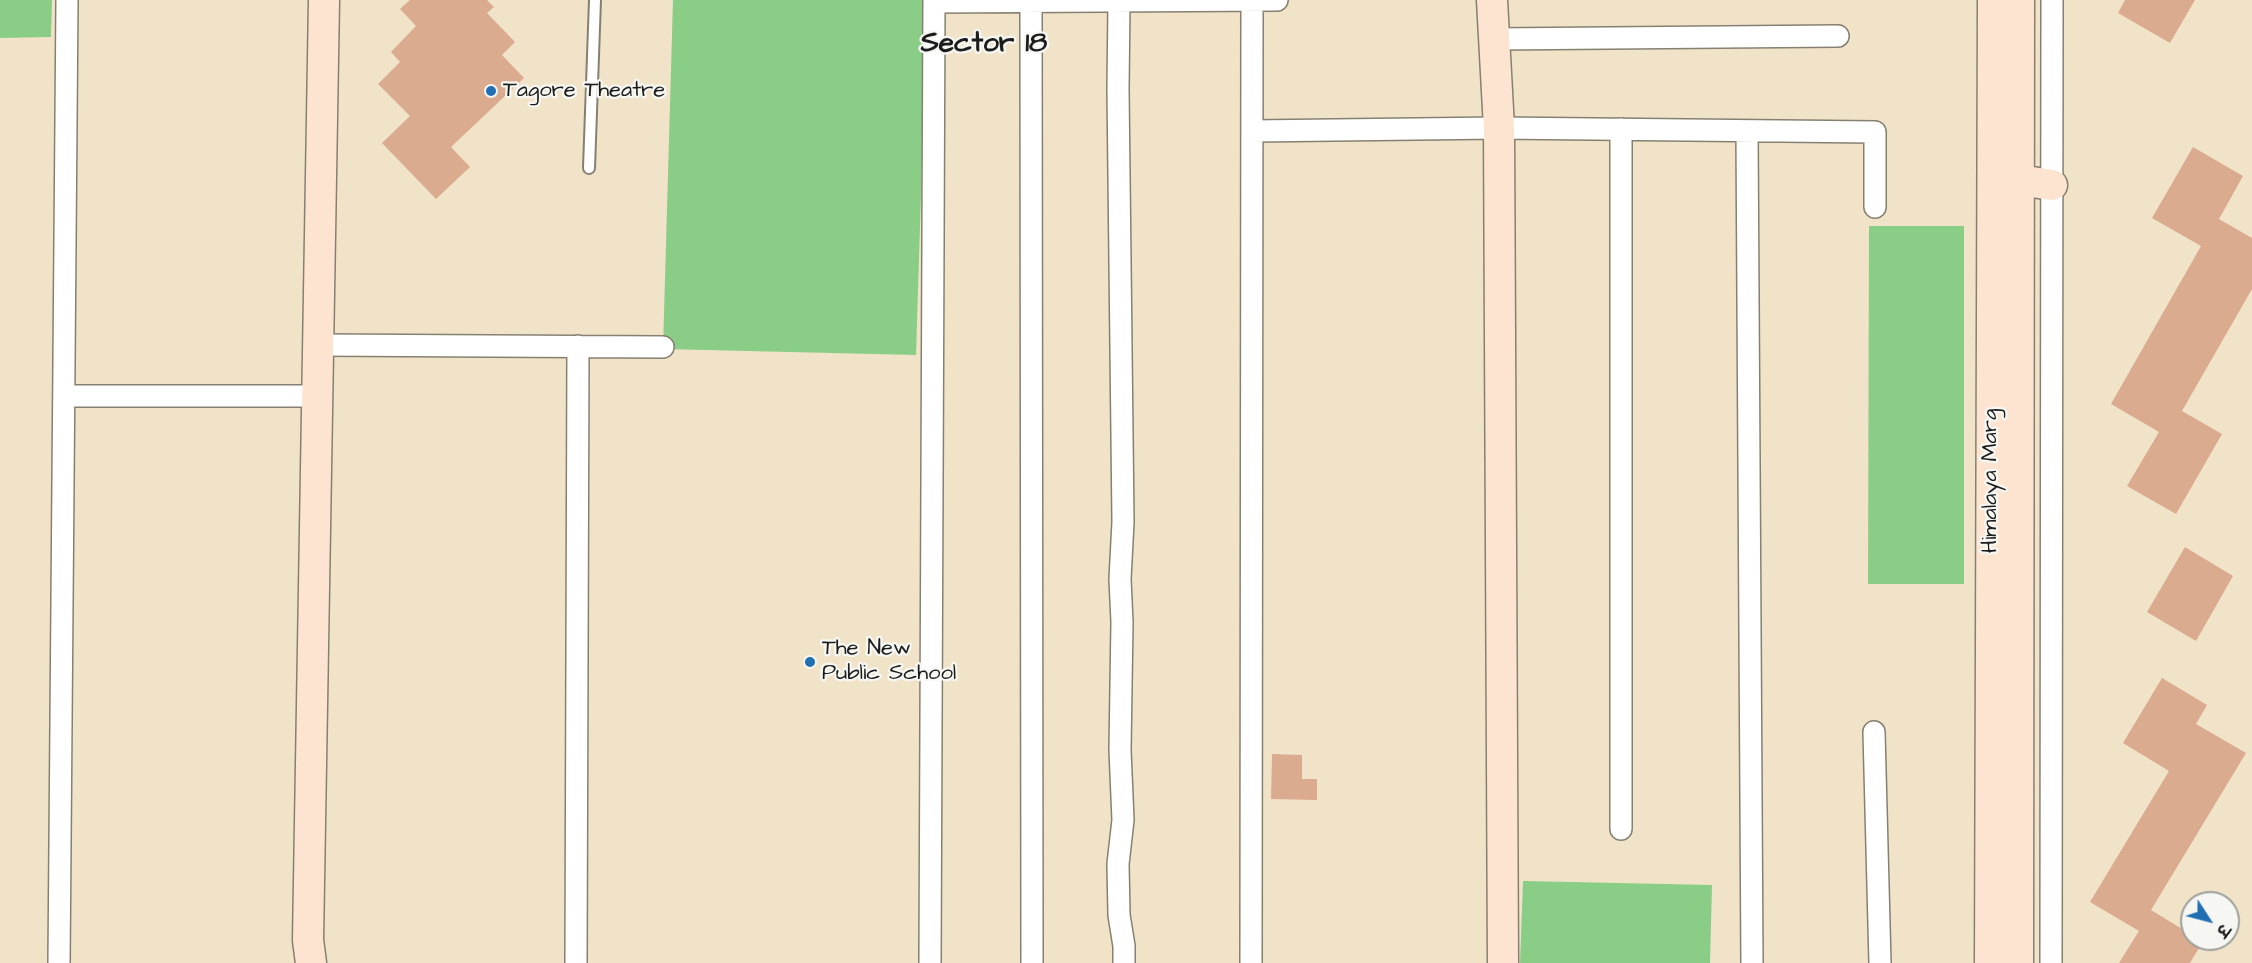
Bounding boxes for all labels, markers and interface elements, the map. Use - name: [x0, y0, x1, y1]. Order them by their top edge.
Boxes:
- district label: Sector 18: [921, 28, 1047, 62]
- place label: Tagore Theatre: [503, 78, 665, 104]
- marker: Tagore Theatre: [484, 84, 498, 98]
- street label: Himalaya Marg: [1978, 409, 2004, 553]
- place label: The New Public School: [822, 636, 956, 688]
- marker: The New Public School: [803, 655, 817, 669]
- north arrow: [2180, 891, 2240, 951]
- text: उ: [2211, 920, 2235, 941]

